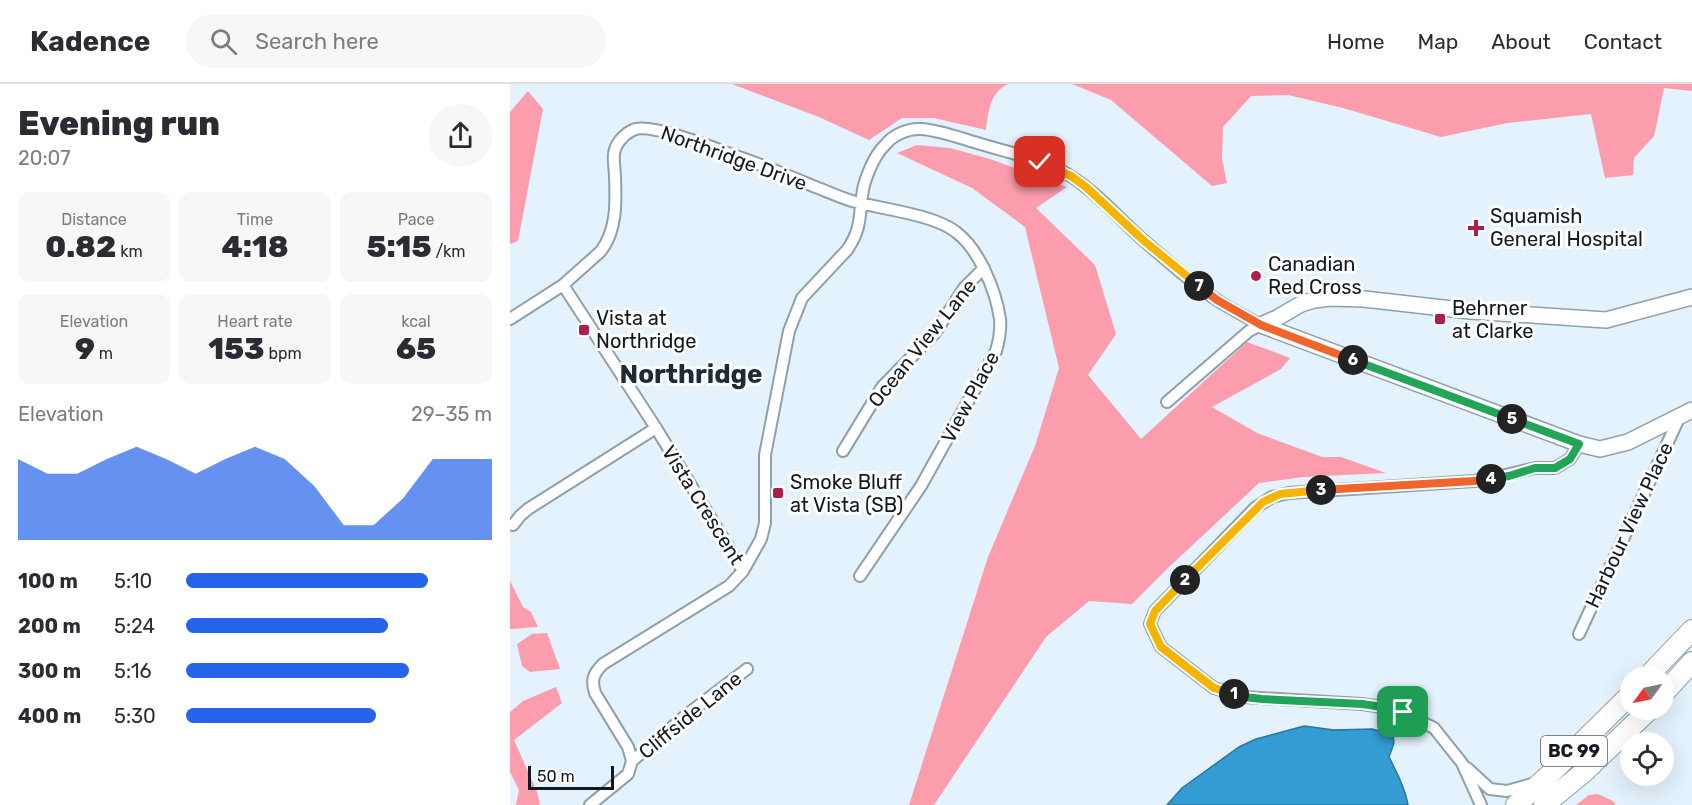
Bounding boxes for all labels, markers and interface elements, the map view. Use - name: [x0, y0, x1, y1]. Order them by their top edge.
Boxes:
- search box: [186, 14, 606, 68]
- text: Kadence: [30, 25, 150, 58]
- icon: search: [207, 25, 240, 58]
- text: Search here: [255, 28, 379, 55]
- text: Home: [1327, 29, 1384, 54]
- text: Map: [1417, 29, 1458, 54]
- text: About: [1491, 29, 1551, 54]
- text: Contact: [1584, 29, 1662, 54]
- text: Evening run: [18, 104, 220, 143]
- button: share: [429, 104, 492, 167]
- street label: Northridge Drive: [658, 120, 810, 196]
- pin: [1014, 136, 1065, 187]
- icon: check: [1023, 145, 1056, 178]
- text: 20:07: [18, 146, 71, 170]
- place label: Squamish General Hospital: [1490, 204, 1643, 251]
- text: Distance: [61, 210, 127, 229]
- text: Time: [237, 210, 273, 229]
- text: Pace: [398, 210, 434, 229]
- marker: Squamish General Hospital: [1467, 219, 1485, 237]
- text: 0.82: [45, 229, 116, 265]
- text: 4:18: [221, 229, 289, 265]
- text: 5:15: [366, 229, 431, 265]
- text: km: [116, 242, 143, 261]
- text: /km: [431, 242, 466, 261]
- place label: Canadian Red Cross: [1268, 252, 1362, 299]
- marker: Canadian Red Cross: [1249, 269, 1263, 283]
- pin: 7: [1184, 271, 1214, 301]
- street label: Ocean View Lane: [863, 274, 981, 412]
- text: 7: [1194, 276, 1204, 295]
- place label: Behrner at Clarke: [1452, 296, 1534, 343]
- place label: Vista at Northridge: [596, 306, 696, 353]
- text: Elevation: [60, 312, 128, 331]
- text: Heart rate: [217, 312, 293, 331]
- text: kcal: [401, 312, 431, 331]
- marker: Behrner at Clarke: [1433, 312, 1447, 326]
- marker: Vista at Northridge: [577, 323, 591, 337]
- text: 9: [75, 331, 95, 367]
- text: 153: [208, 331, 265, 367]
- text: 65: [396, 331, 436, 367]
- text: m: [95, 344, 113, 363]
- text: bpm: [265, 344, 302, 363]
- pin: 6: [1338, 345, 1368, 375]
- street label: View Place: [936, 347, 1004, 447]
- text: 6: [1348, 350, 1358, 369]
- district label: Northridge: [619, 359, 763, 390]
- text: Elevation: [18, 402, 104, 426]
- text: 29–35 m: [411, 402, 492, 426]
- pin: 5: [1497, 404, 1527, 434]
- text: 5: [1507, 409, 1517, 428]
- street label: Harbour View Place: [1580, 438, 1678, 612]
- street label: Vista Crescent: [657, 441, 749, 569]
- pin: 4: [1476, 464, 1506, 494]
- text: 4: [1486, 469, 1496, 488]
- place label: Smoke Bluff at Vista (SB): [790, 470, 903, 517]
- pin: 3: [1306, 475, 1336, 505]
- text: 3: [1316, 480, 1326, 499]
- marker: Smoke Bluff at Vista (SB): [771, 486, 785, 500]
- pin: 2: [1170, 565, 1200, 595]
- text: 100 m: [18, 569, 78, 593]
- text: 5:10: [114, 569, 152, 593]
- text: 2: [1180, 570, 1190, 589]
- text: 200 m: [18, 614, 81, 638]
- text: 5:24: [114, 614, 155, 638]
- text: 300 m: [18, 659, 81, 683]
- text: 5:16: [114, 659, 152, 683]
- street label: Cliffside Lane: [634, 666, 746, 764]
- north arrow: [1620, 666, 1674, 720]
- map controls: [1620, 666, 1674, 786]
- pin: 1: [1219, 679, 1249, 709]
- text: 1: [1230, 684, 1238, 703]
- pin: [1377, 686, 1428, 737]
- icon: arrive: [1386, 695, 1419, 728]
- text: 400 m: [18, 704, 81, 728]
- text: 5:30: [114, 704, 156, 728]
- button: locate: [1620, 732, 1674, 786]
- road number: BC 99: [1541, 736, 1607, 766]
- scale bar: [528, 763, 614, 790]
- text: 50 m: [537, 767, 575, 786]

